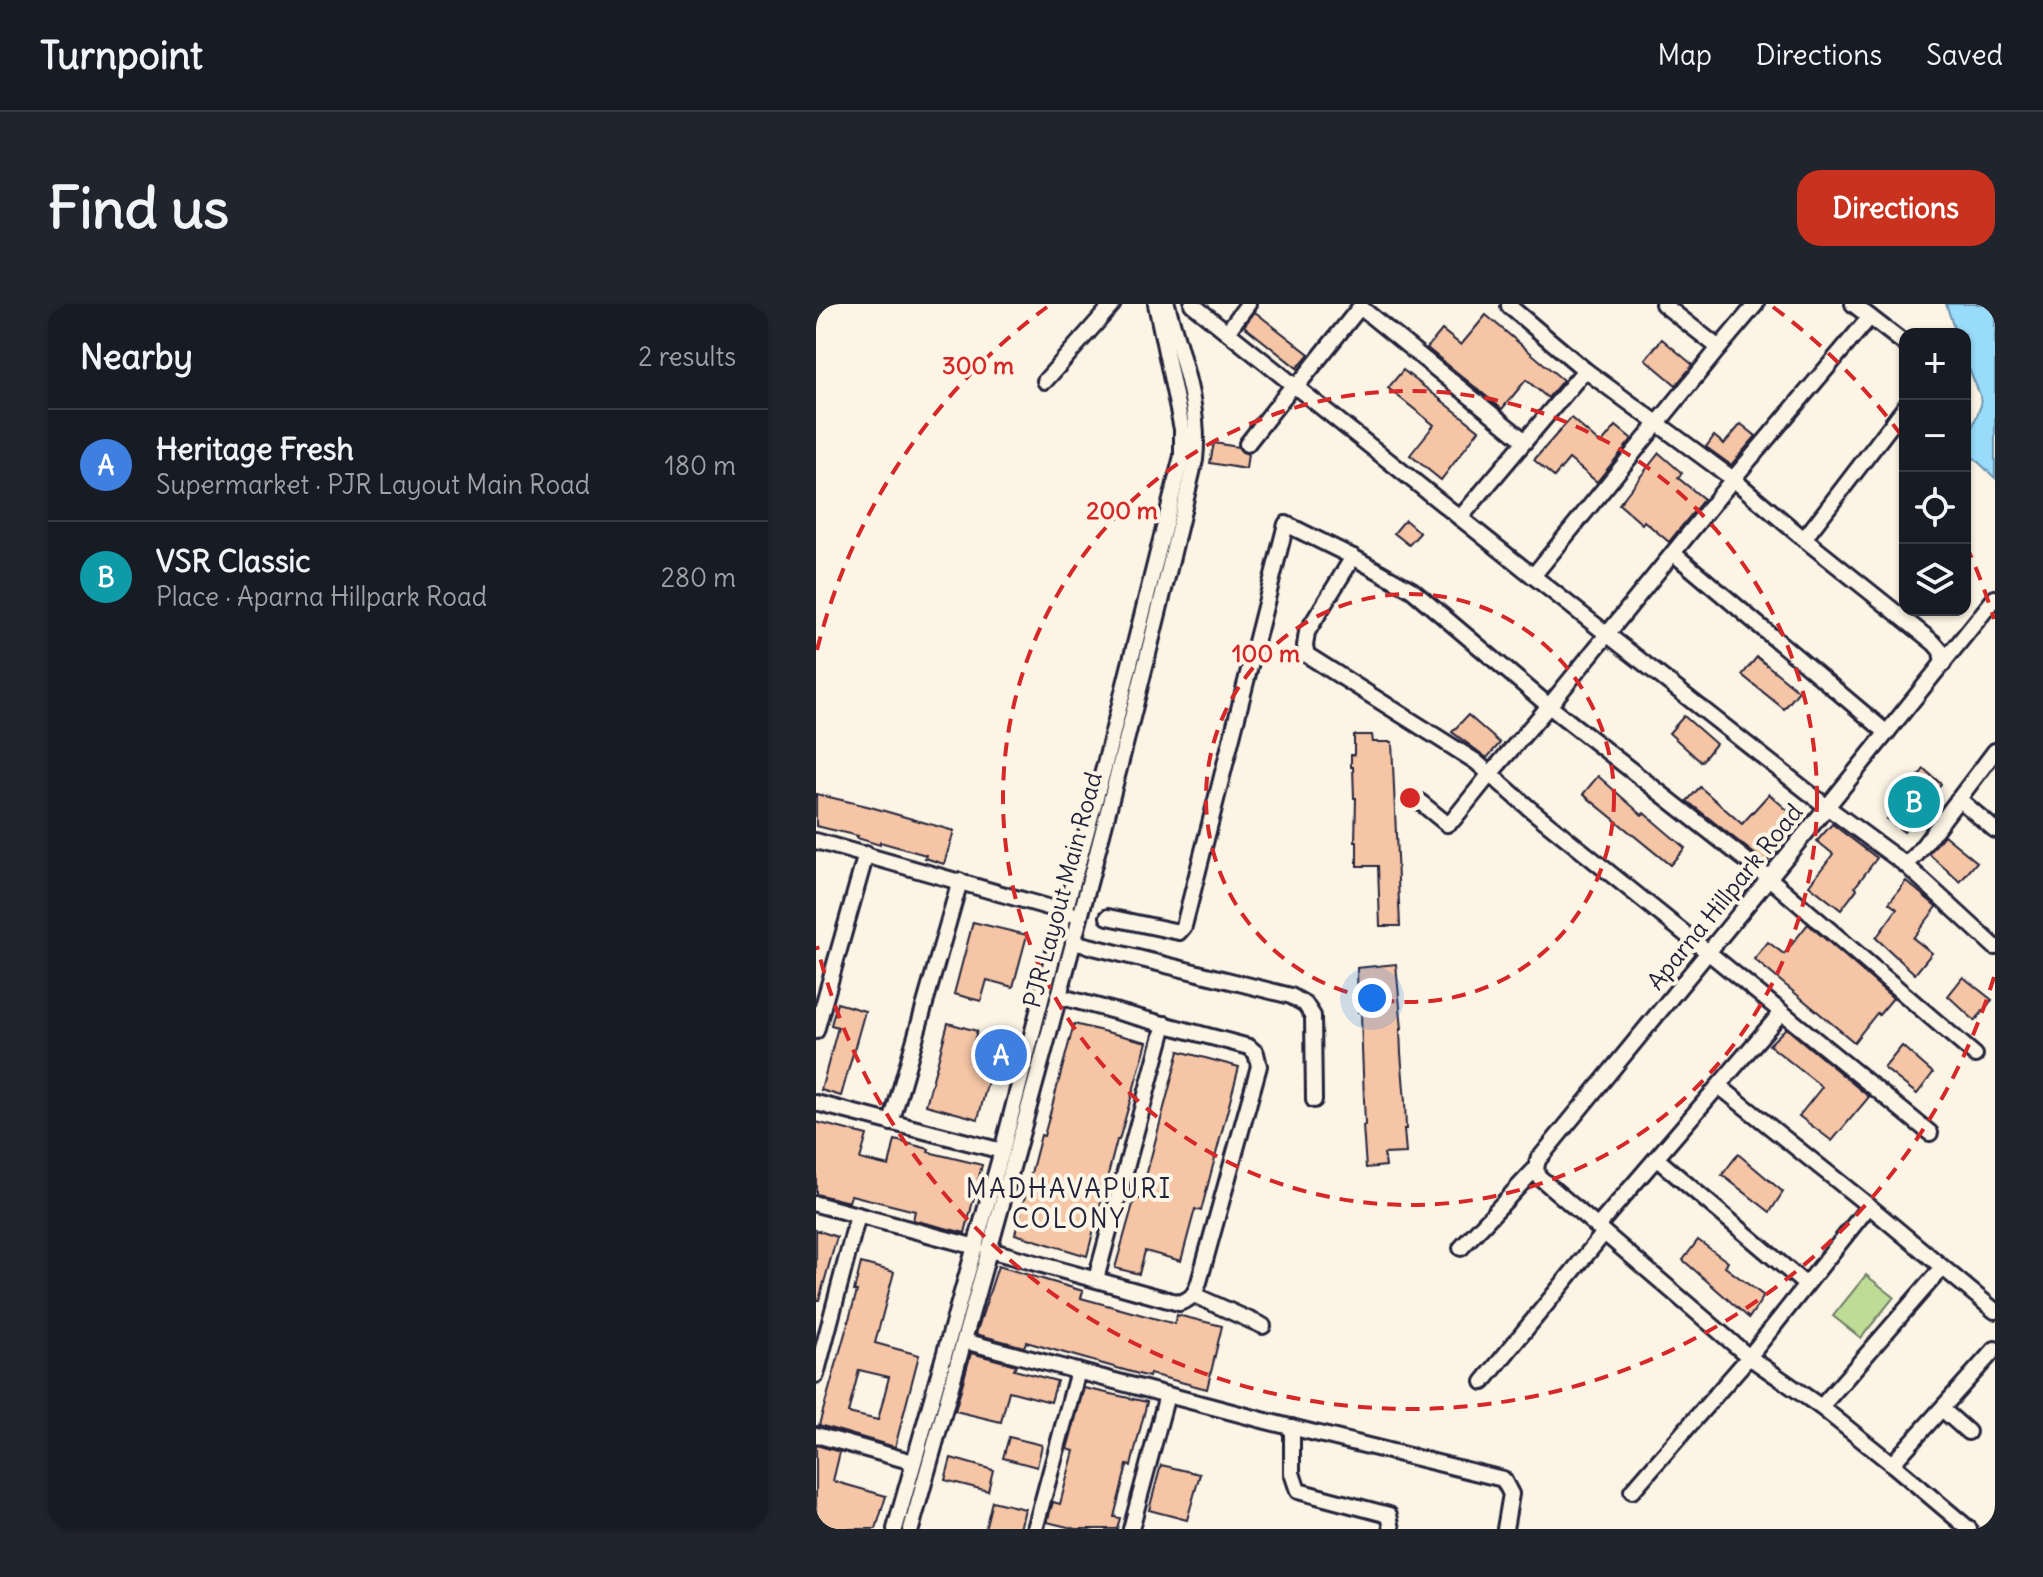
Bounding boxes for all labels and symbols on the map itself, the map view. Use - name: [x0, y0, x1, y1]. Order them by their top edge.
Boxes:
- text: 300 m: [942, 350, 1014, 380]
- text: 200 m: [1086, 495, 1158, 525]
- text: 100 m: [1232, 638, 1300, 668]
- street label: PJR Layout Main Road: [1016, 769, 1108, 1011]
- pin: B: [1888, 772, 1940, 832]
- centre of rings: [1396, 784, 1424, 812]
- street label: Aparna Hillpark Road: [1640, 797, 1808, 995]
- your location: [1352, 978, 1392, 1018]
- pin: A: [975, 1025, 1027, 1085]
- district label: MADHAVAPURI COLONY: [966, 1172, 1172, 1235]

